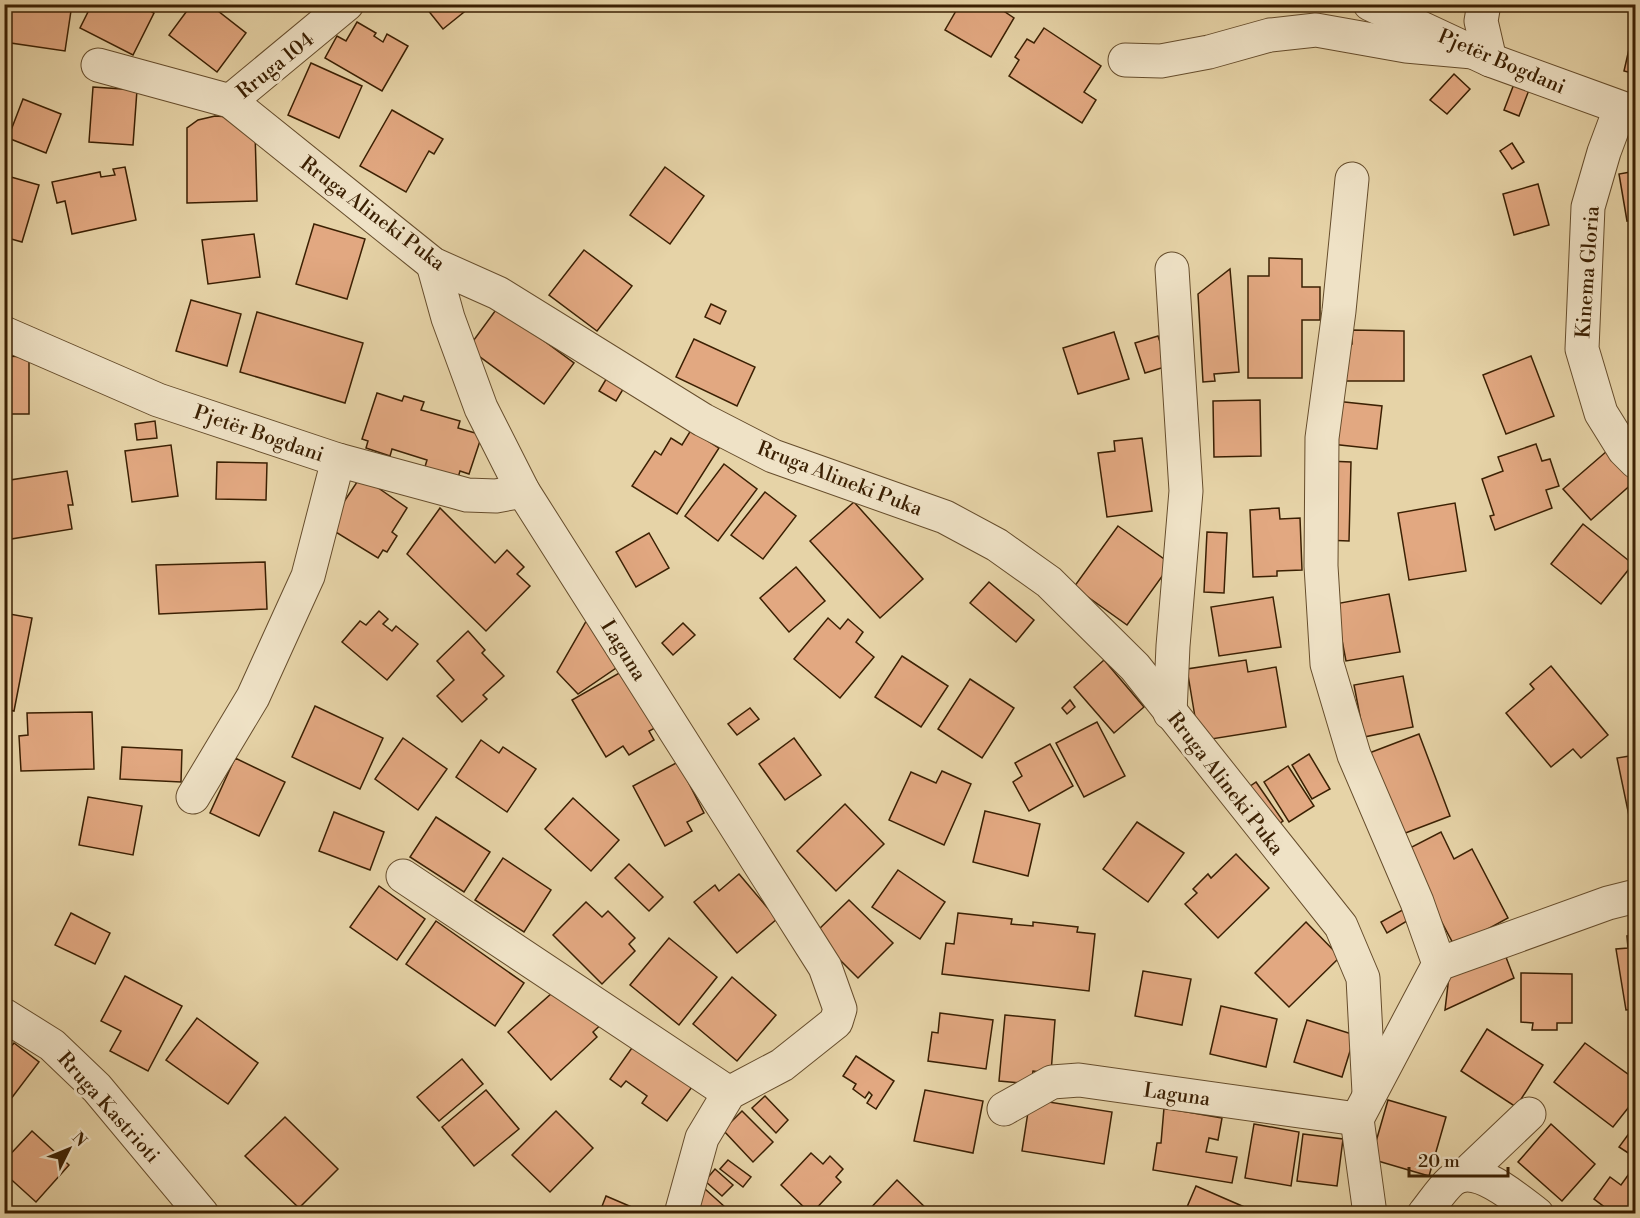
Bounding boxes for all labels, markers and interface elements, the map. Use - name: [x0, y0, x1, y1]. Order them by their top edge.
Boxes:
- street label: Pjetër Bogdani: [1434, 24, 1569, 101]
- street label: Rruga 104: [232, 27, 320, 105]
- street label: Rruga Alineki Puka: [295, 152, 450, 277]
- street label: Kinema Gloria: [1571, 204, 1606, 339]
- street label: Pjetër Bogdani: [190, 400, 327, 468]
- street label: Rruga Alineki Puka: [753, 436, 926, 523]
- street label: Laguna: [594, 616, 652, 687]
- street label: Rruga Alineki Puka: [1161, 707, 1289, 861]
- street label: Rruga Kastrioti: [51, 1047, 165, 1169]
- street label: Laguna: [1142, 1078, 1213, 1113]
- north arrow: [39, 1119, 99, 1179]
- text: N: [68, 1128, 91, 1151]
- scale bar: [1409, 1140, 1508, 1178]
- text: 20 m: [1418, 1150, 1460, 1173]

